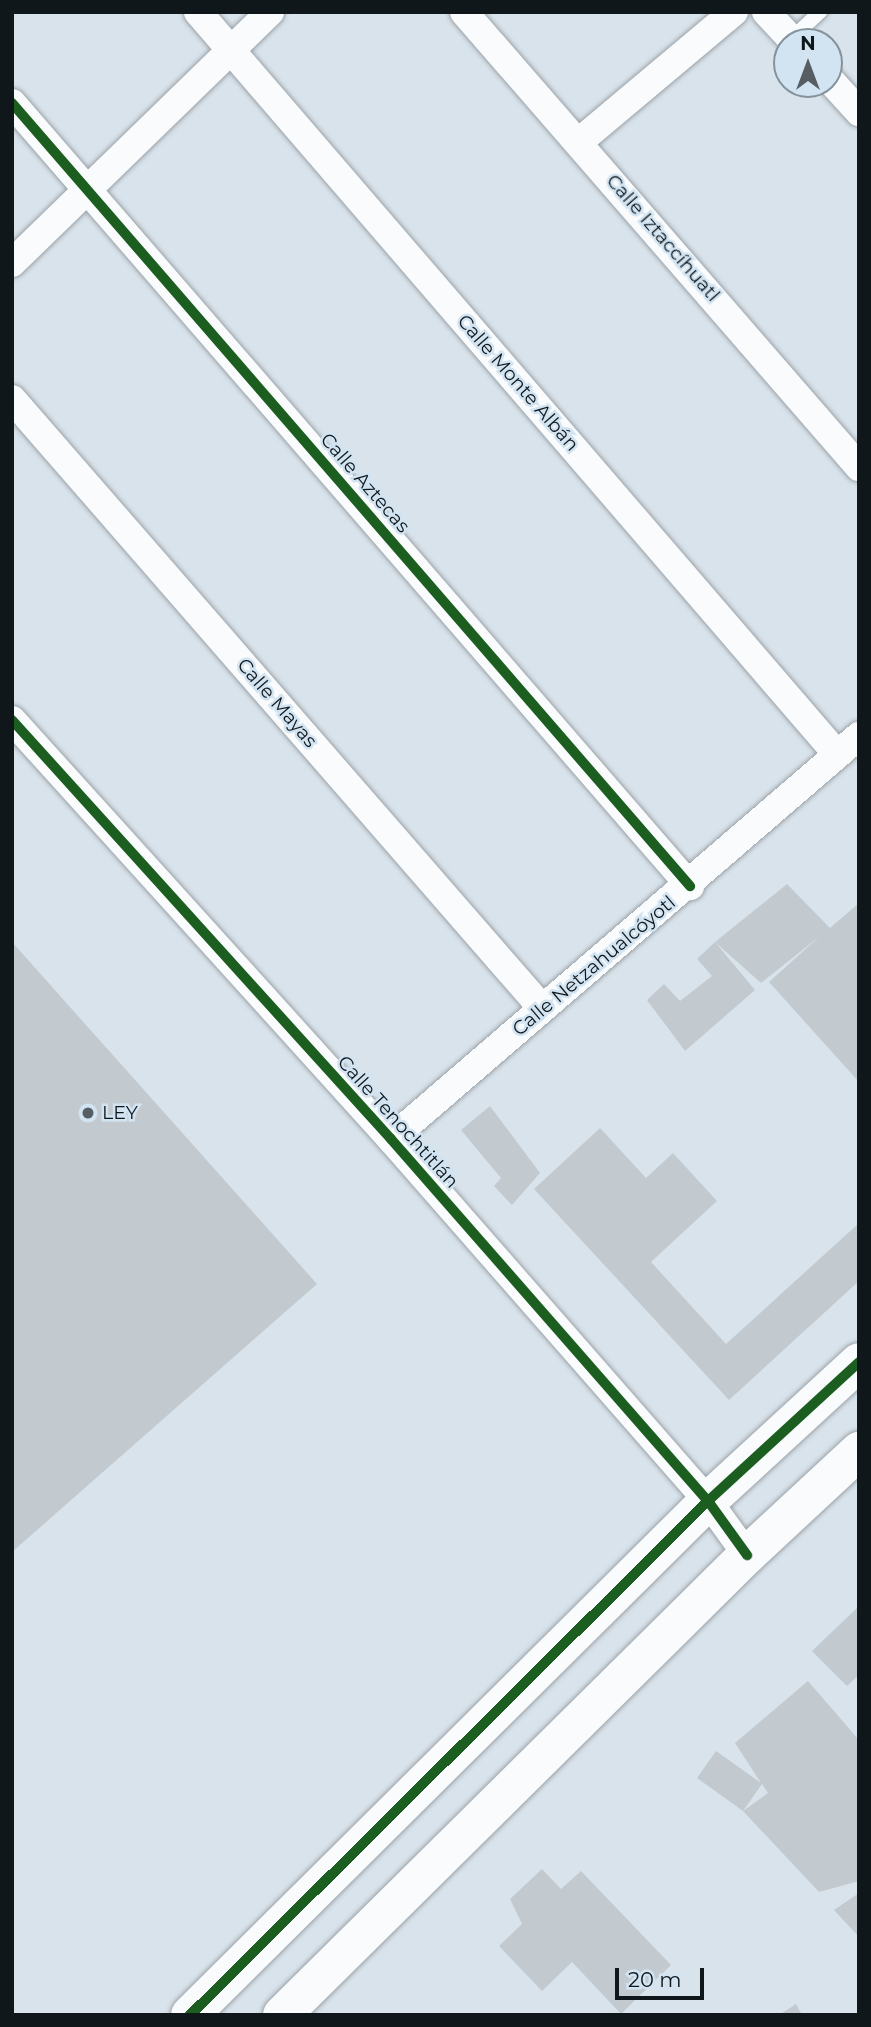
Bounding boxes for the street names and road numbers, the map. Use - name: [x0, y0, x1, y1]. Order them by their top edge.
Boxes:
- street label: Calle Iztaccíhuatl: [602, 170, 724, 306]
- street label: Calle Monte Albán: [452, 310, 584, 456]
- street label: Calle Aztecas: [316, 429, 414, 537]
- street label: Calle Mayas: [232, 654, 322, 752]
- street label: Calle Netzahualcóyotl: [508, 891, 680, 1041]
- street label: Calle Tenochtitlán: [333, 1051, 463, 1193]

